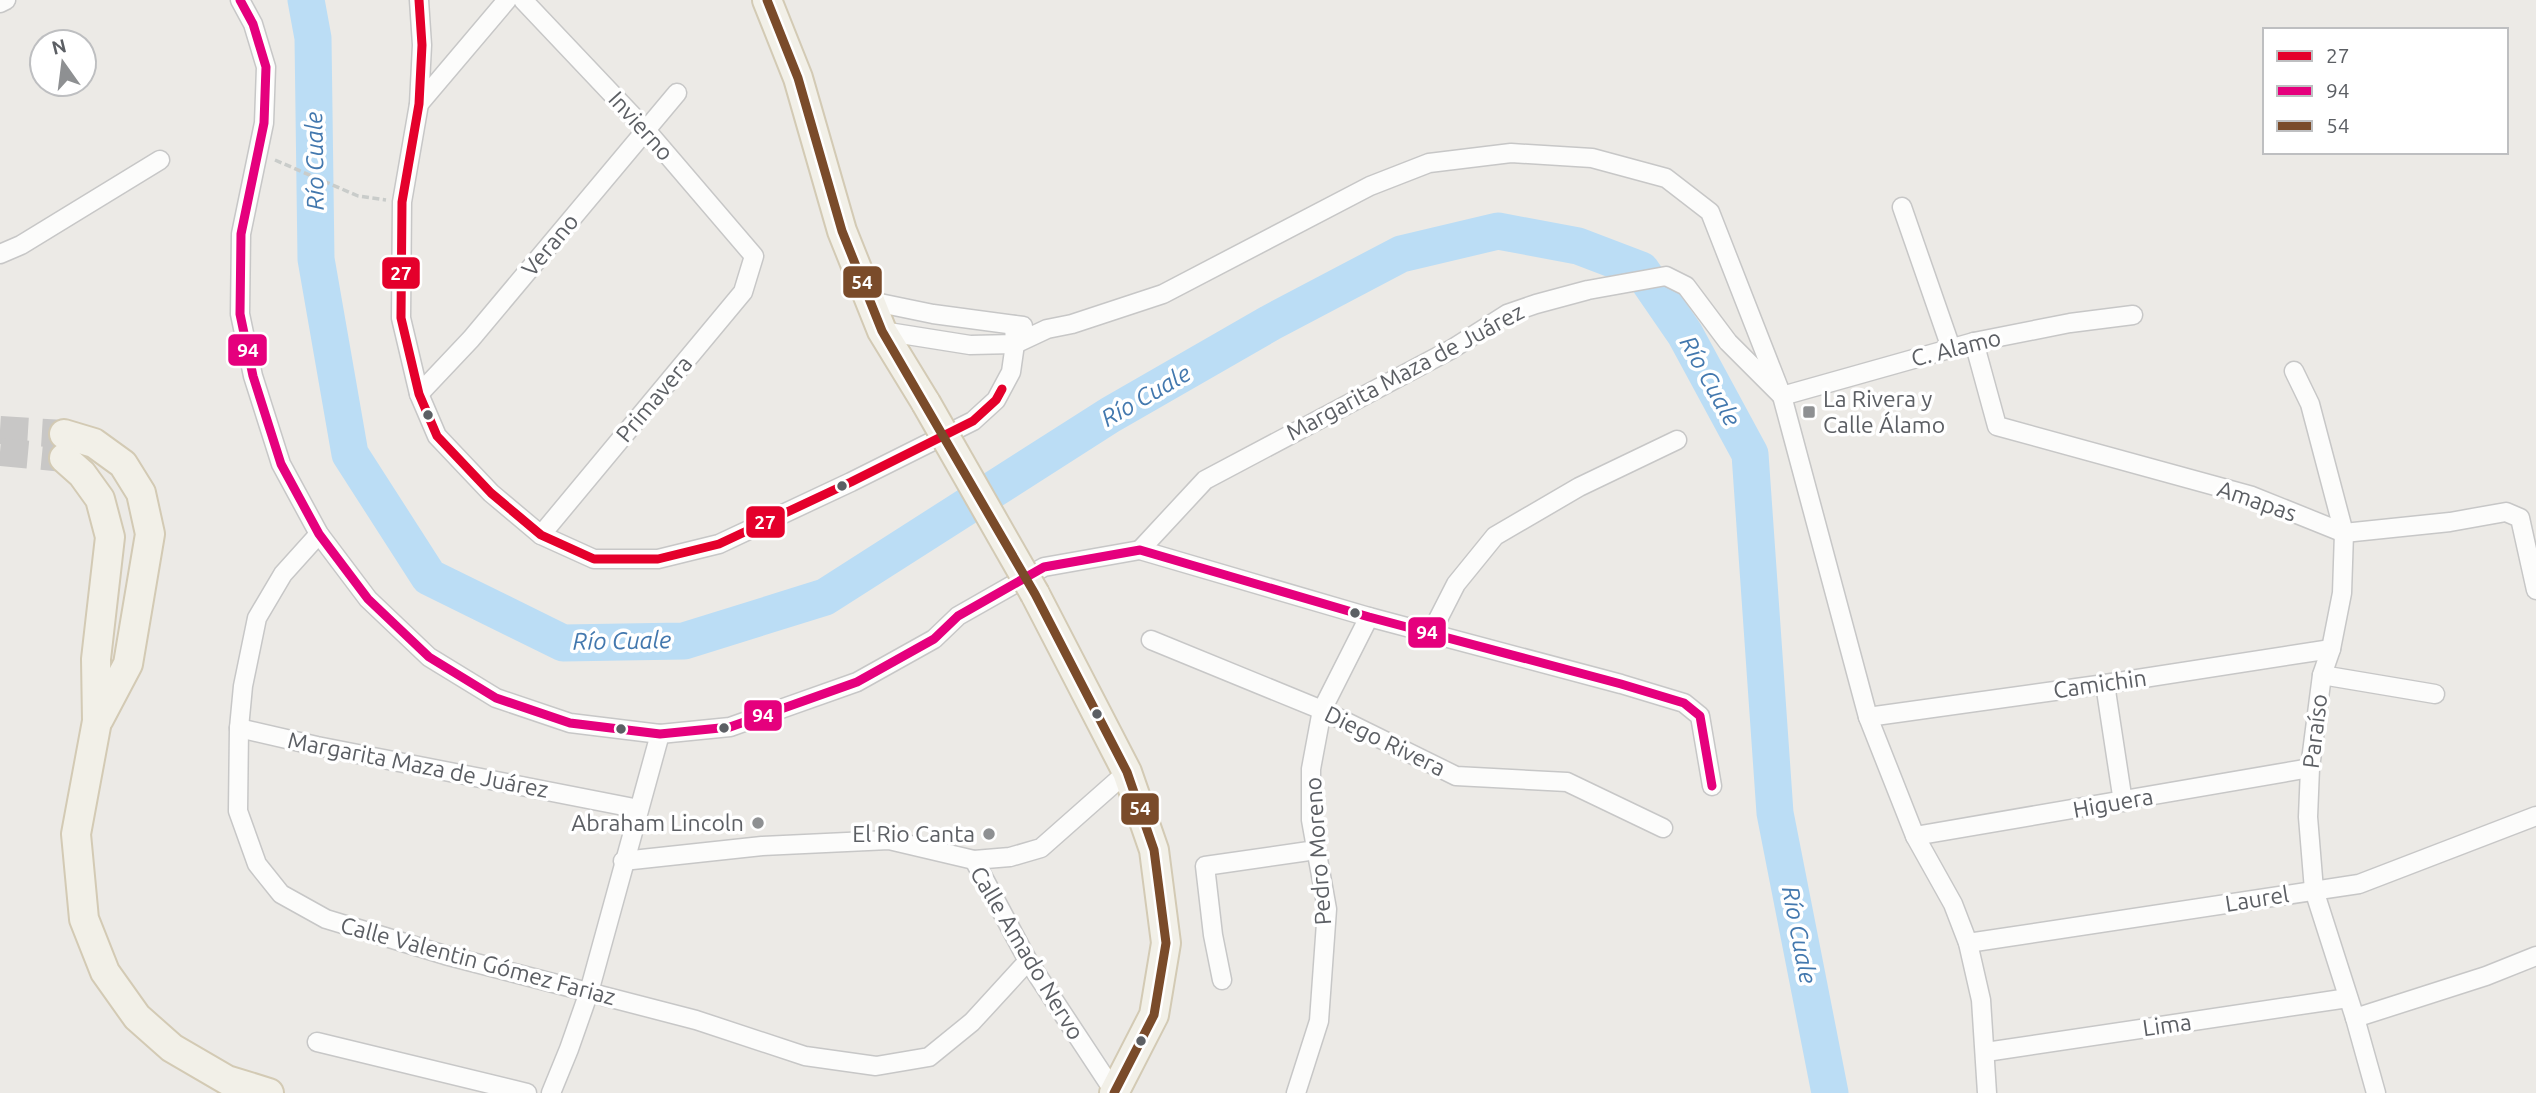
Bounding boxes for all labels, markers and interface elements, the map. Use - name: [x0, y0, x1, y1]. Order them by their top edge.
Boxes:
- north arrow: [28, 28, 98, 98]
- legend: [2263, 28, 2508, 154]
- text: N: [49, 34, 68, 59]
- text: 27: [2326, 43, 2350, 67]
- text: 94: [2326, 78, 2350, 102]
- street label: Invierno: [604, 86, 679, 165]
- water label: Río Cuale: [300, 111, 329, 211]
- text: 54: [2326, 113, 2350, 137]
- street label: Verano: [516, 208, 583, 281]
- line badge: 27: [381, 256, 421, 290]
- text: 27: [390, 262, 412, 284]
- line badge: 54: [842, 265, 883, 299]
- text: 54: [851, 271, 873, 293]
- street label: Margarita Maza de Juárez: [1282, 298, 1528, 445]
- street label: C. Alamo: [1908, 324, 2003, 371]
- water label: Río Cuale: [1675, 331, 1746, 430]
- line badge: 94: [227, 333, 268, 367]
- text: 94: [237, 339, 259, 361]
- street label: Primavera: [611, 351, 697, 447]
- water label: Río Cuale: [1096, 359, 1195, 432]
- place label: La Rivera y Calle Álamo: [1823, 386, 1945, 437]
- marker: La Rivera y Calle Álamo: [1801, 404, 1817, 420]
- unlabelled marker: [421, 408, 435, 422]
- street label: Amapas: [2214, 475, 2300, 526]
- unlabelled marker: [835, 479, 849, 493]
- line badge: 27: [745, 505, 786, 539]
- text: 27: [754, 511, 776, 533]
- unlabelled marker: [1348, 606, 1362, 620]
- line badge: 94: [1407, 616, 1447, 649]
- text: 94: [1416, 621, 1438, 643]
- water label: Río Cuale: [572, 626, 672, 655]
- street label: Camichin: [2052, 665, 2148, 702]
- street label: Paraíso: [2298, 692, 2331, 770]
- line badge: 94: [743, 699, 783, 732]
- street label: Diego Rivera: [1321, 701, 1449, 780]
- text: 94: [752, 704, 774, 726]
- unlabelled marker: [1090, 707, 1104, 721]
- unlabelled marker: [717, 721, 731, 735]
- unlabelled marker: [614, 722, 628, 736]
- street label: Margarita Maza de Juárez: [286, 727, 551, 802]
- street label: Pedro Moreno: [1300, 776, 1335, 926]
- street label: Higuera: [2071, 783, 2155, 822]
- line badge: 54: [1120, 792, 1160, 826]
- text: 54: [1129, 797, 1151, 819]
- place label: Abraham Lincoln: [571, 810, 744, 835]
- marker: Abraham Lincoln: [750, 815, 766, 831]
- place label: El Rio Canta: [852, 821, 975, 846]
- marker: El Rio Canta: [981, 826, 997, 842]
- street label: Calle Amado Nervo: [966, 862, 1089, 1044]
- street label: Laurel: [2223, 881, 2291, 916]
- water label: Río Cuale: [1777, 884, 1822, 986]
- street label: Calle Valentin Gómez Fariaz: [338, 912, 618, 1009]
- street label: Lima: [2141, 1009, 2193, 1040]
- unlabelled marker: [1134, 1034, 1148, 1048]

